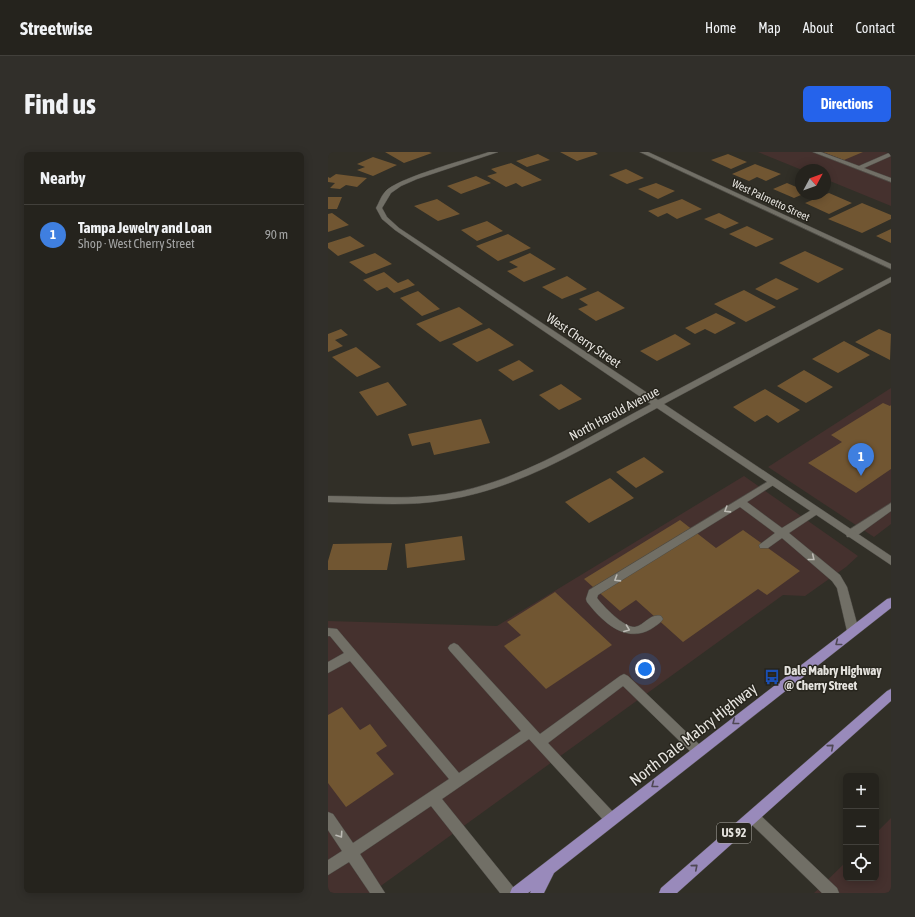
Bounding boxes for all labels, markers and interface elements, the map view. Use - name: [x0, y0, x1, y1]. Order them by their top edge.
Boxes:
- text: Streetwise: [20, 17, 93, 39]
- text: Home: [705, 20, 736, 36]
- text: Map: [758, 20, 781, 36]
- text: About: [803, 20, 834, 36]
- text: Contact: [856, 20, 895, 36]
- button: Directions: [803, 86, 891, 122]
- text: Find us: [24, 88, 96, 120]
- north arrow: [795, 164, 831, 200]
- text: Nearby: [40, 168, 86, 188]
- street label: West Palmetto Street: [730, 177, 812, 223]
- text: Tampa Jewelry and Loan: [78, 219, 212, 236]
- text: 1: [50, 227, 56, 242]
- text: 90 m: [265, 227, 288, 242]
- text: Shop · West Cherry Street: [78, 236, 195, 251]
- street label: West Cherry Street: [544, 310, 624, 371]
- street label: North Harold Avenue: [567, 383, 662, 444]
- pin: 1: [848, 443, 874, 476]
- one-way arrow: [724, 506, 731, 513]
- one-way arrow: [807, 553, 815, 560]
- one-way arrow: [614, 574, 621, 581]
- one-way arrow: [623, 624, 630, 632]
- one-way arrow: [836, 638, 843, 645]
- your location: [635, 659, 655, 679]
- place label: Dale Mabry Highway @ Cherry Street: [784, 663, 882, 693]
- bus stop icon: Dale Mabry Highway @ Cherry Street: [763, 668, 781, 686]
- street label: North Dale Mabry Highway: [626, 679, 761, 790]
- one-way arrow: [733, 718, 740, 725]
- one-way arrow: [827, 744, 834, 751]
- map controls: [843, 773, 879, 881]
- button: +: [843, 773, 879, 809]
- one-way arrow: [652, 781, 659, 788]
- button: −: [843, 809, 879, 845]
- road number: US 92: [717, 823, 751, 843]
- one-way arrow: [335, 831, 343, 838]
- button: locate: [843, 845, 879, 881]
- one-way arrow: [691, 865, 698, 872]

